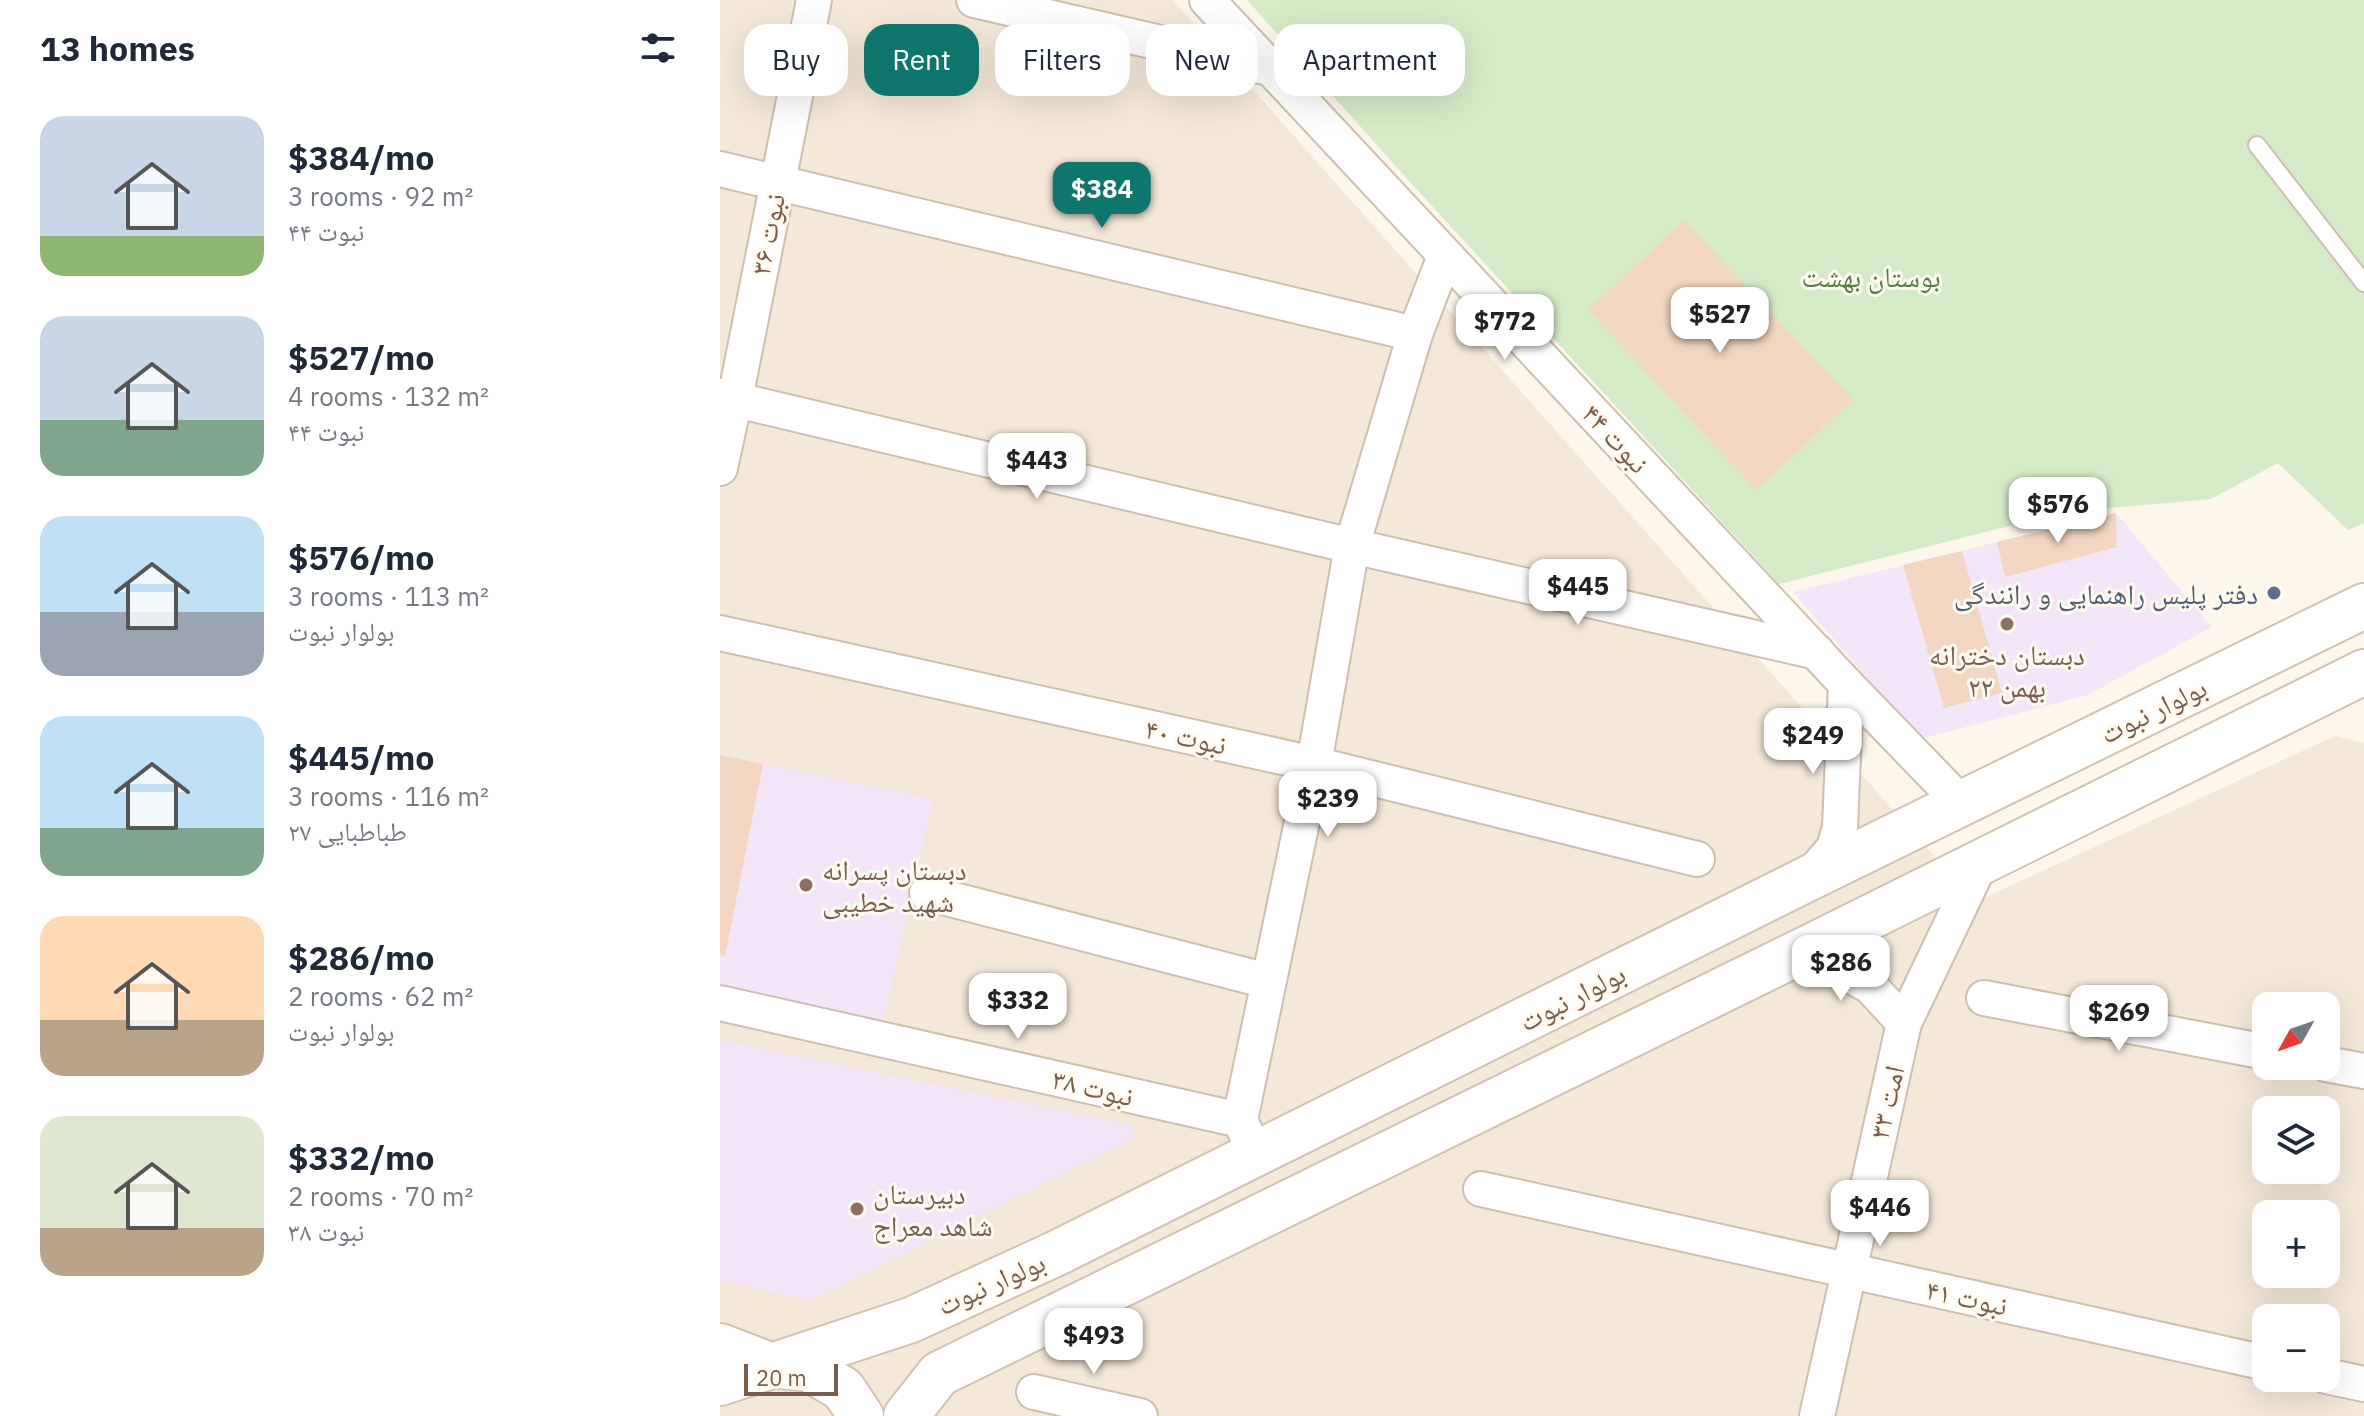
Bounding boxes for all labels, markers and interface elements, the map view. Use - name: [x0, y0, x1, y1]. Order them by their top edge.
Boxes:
- chip: Buy: [744, 24, 848, 96]
- chip: Rent: [864, 24, 979, 96]
- chip: Filters: [995, 24, 1130, 96]
- chip: New: [1146, 24, 1258, 96]
- chip: Apartment: [1274, 24, 1465, 96]
- text: 13 homes: [40, 26, 195, 70]
- icon: filters: [636, 26, 680, 70]
- text: $384/mo: [288, 135, 435, 179]
- icon: home: [104, 148, 200, 244]
- pin: $384: [1055, 162, 1149, 230]
- text: $384: [1071, 171, 1133, 205]
- text: 3 rooms · 92 m²: [288, 179, 473, 213]
- street label: نبوت ۳۶: [741, 190, 793, 278]
- text: نبوت ۴۴: [288, 214, 364, 248]
- park label: بوستان بهشت: [1801, 258, 1941, 295]
- pin: $527: [1673, 287, 1767, 355]
- pin: $772: [1458, 294, 1552, 362]
- text: $527: [1689, 296, 1751, 330]
- text: $772: [1474, 303, 1536, 337]
- text: $527/mo: [288, 335, 435, 379]
- icon: home: [104, 348, 200, 444]
- text: 4 rooms · 132 m²: [288, 379, 489, 413]
- street label: نبوت ۴۴: [1574, 395, 1658, 481]
- text: نبوت ۴۴: [288, 414, 364, 448]
- pin: $443: [990, 433, 1084, 501]
- text: $443: [1006, 442, 1068, 476]
- pin: $576: [2011, 477, 2105, 545]
- text: $576: [2027, 486, 2089, 520]
- text: $576/mo: [288, 535, 435, 579]
- icon: home: [104, 548, 200, 644]
- pin: $445: [1531, 559, 1625, 627]
- text: $445: [1547, 568, 1609, 602]
- place label: دفتر پلیس راهنمایی و رانندگی: [1954, 575, 2258, 612]
- text: 3 rooms · 113 m²: [288, 579, 489, 613]
- marker: دفتر پلیس راهنمایی و رانندگی: [2265, 584, 2283, 602]
- text: بولوار نبوت: [288, 614, 394, 648]
- marker: دبستان دخترانه ۲۲ بهمن: [1998, 615, 2016, 633]
- place label: دبستان دخترانه ۲۲ بهمن: [1929, 636, 2085, 705]
- street label: بولوار نبوت: [2093, 668, 2213, 752]
- pin: $249: [1766, 708, 1860, 776]
- street label: نبوت ۴۰: [1142, 709, 1230, 763]
- text: $249: [1782, 717, 1844, 751]
- text: $445/mo: [288, 735, 435, 779]
- icon: home: [104, 748, 200, 844]
- pin: $239: [1281, 771, 1375, 839]
- text: 3 rooms · 116 m²: [288, 779, 489, 813]
- text: $239: [1297, 780, 1359, 814]
- text: طباطبایی ۲۷: [288, 814, 407, 848]
- place label: دبستان پسرانه شهید خطیبی: [822, 851, 967, 920]
- marker: دبستان پسرانه شهید خطیبی: [797, 876, 815, 894]
- text: $286/mo: [288, 935, 435, 979]
- pin: $286: [1794, 935, 1888, 1003]
- text: $286: [1810, 944, 1872, 978]
- icon: home: [104, 948, 200, 1044]
- street label: بولوار نبوت: [1513, 955, 1631, 1039]
- pin: $332: [971, 973, 1065, 1041]
- text: 2 rooms · 62 m²: [288, 979, 473, 1013]
- text: $332: [987, 982, 1049, 1016]
- pin: $269: [2072, 985, 2166, 1053]
- north arrow: [2252, 992, 2340, 1080]
- map controls: [2252, 992, 2340, 1392]
- text: $269: [2088, 994, 2150, 1028]
- text: بولوار نبوت: [288, 1014, 394, 1048]
- street label: نبوت ۳۸: [1049, 1060, 1137, 1114]
- street label: امت ۳۳: [1860, 1062, 1912, 1142]
- button: layers: [2252, 1096, 2340, 1184]
- text: $332/mo: [288, 1135, 435, 1179]
- icon: home: [104, 1148, 200, 1244]
- place label: دبیرستان شاهد معراج: [873, 1175, 993, 1244]
- text: 2 rooms · 70 m²: [288, 1179, 473, 1213]
- pin: $446: [1833, 1180, 1927, 1248]
- text: $446: [1849, 1189, 1911, 1223]
- marker: دبیرستان شاهد معراج: [848, 1200, 866, 1218]
- button: +: [2252, 1200, 2340, 1288]
- text: نبوت ۳۸: [288, 1214, 364, 1248]
- street label: بولوار نبوت: [931, 1243, 1051, 1323]
- street label: نبوت ۴۱: [1923, 1270, 2011, 1324]
- button: −: [2252, 1304, 2340, 1392]
- pin: $493: [1047, 1308, 1141, 1376]
- text: $493: [1063, 1317, 1125, 1351]
- scale bar: [744, 1360, 838, 1396]
- text: 20 m: [756, 1363, 807, 1392]

